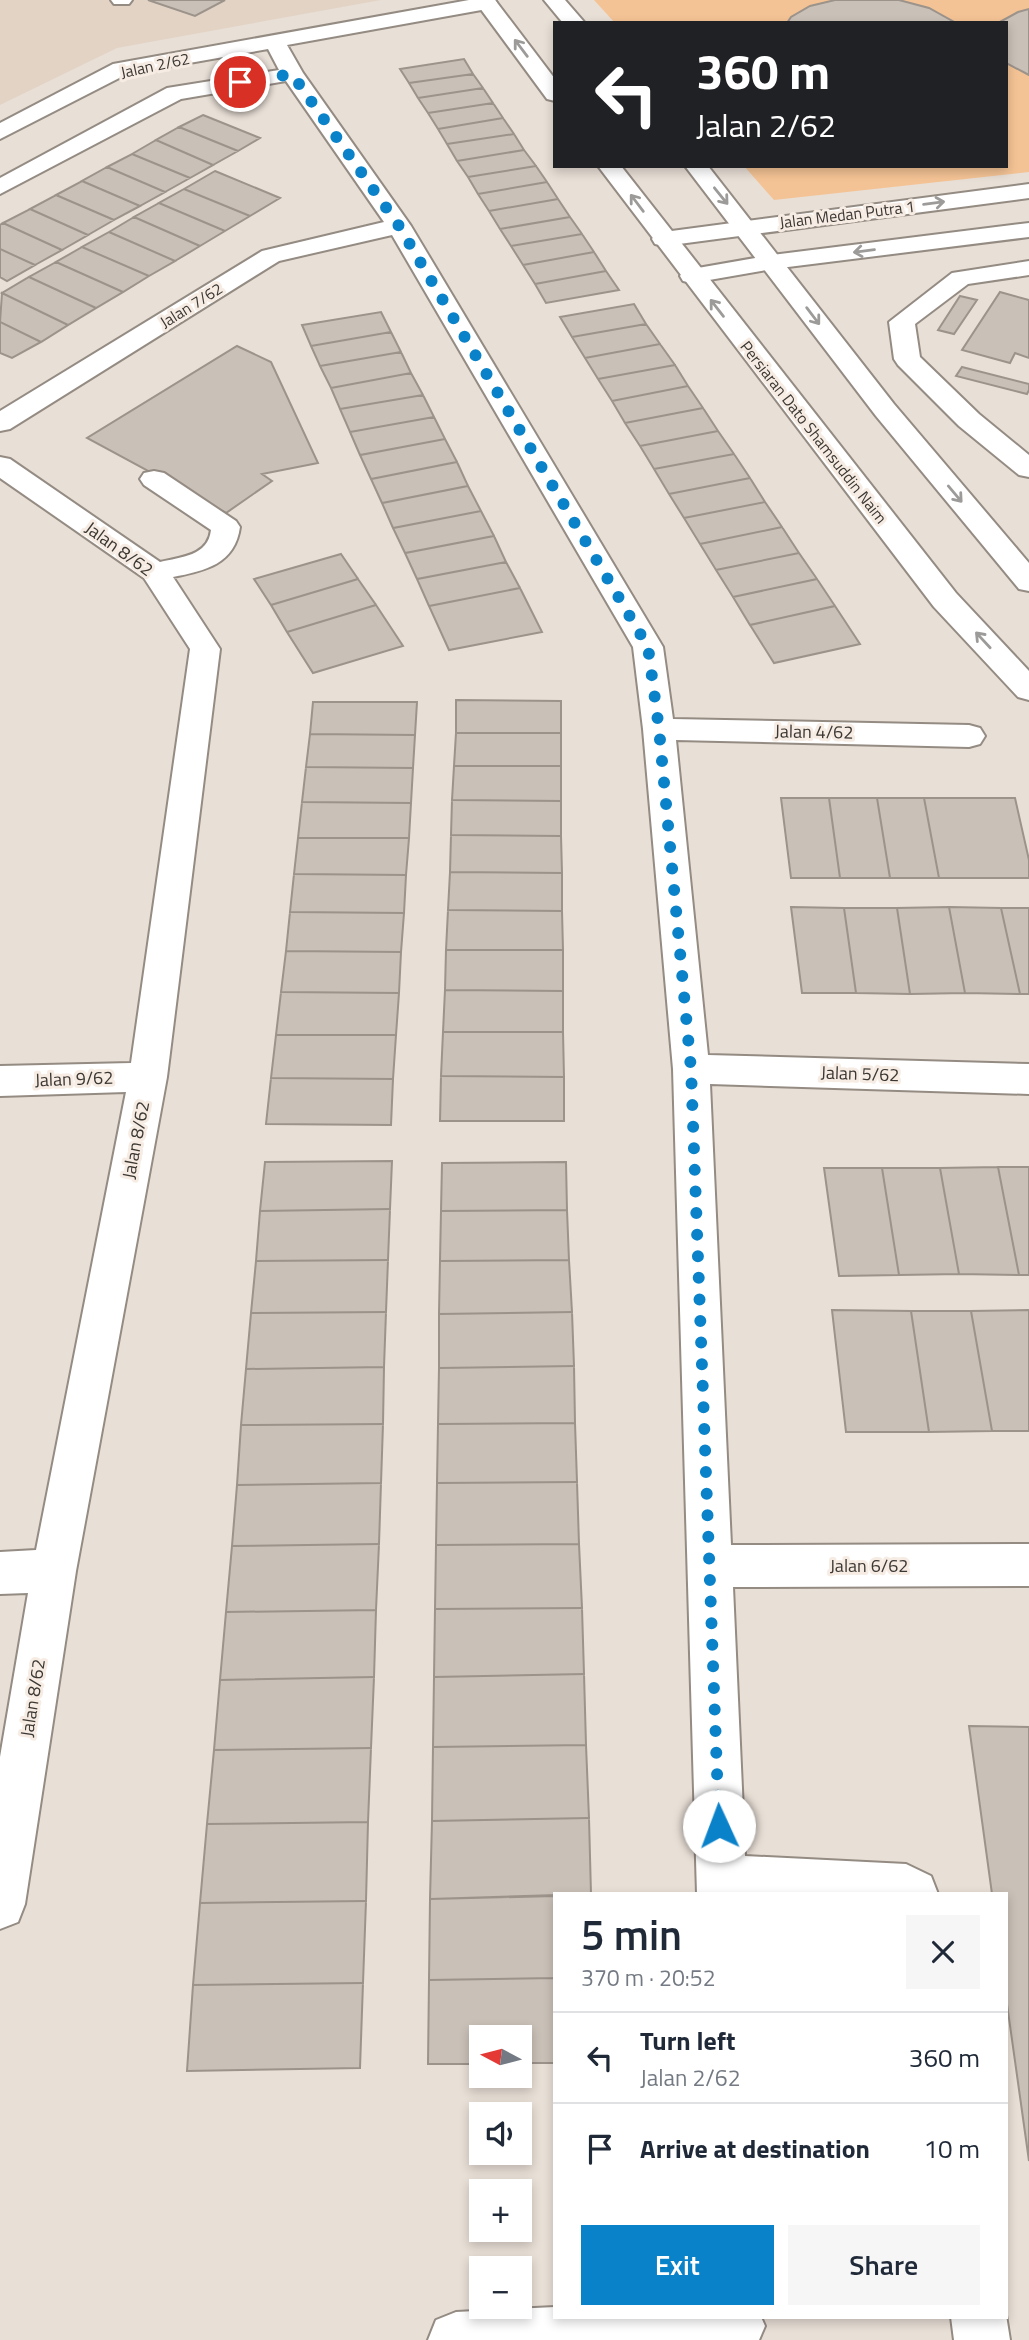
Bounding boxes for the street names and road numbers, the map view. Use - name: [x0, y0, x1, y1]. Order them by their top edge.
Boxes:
- street label: Jalan 2/62: [118, 46, 192, 84]
- street label: Jalan Medan Putra 1: [778, 194, 916, 234]
- street label: Jalan 7/62: [155, 276, 227, 334]
- street label: Persiaran Dato Shamsuddin Naim: [735, 335, 893, 529]
- street label: Jalan 8/62: [80, 515, 159, 583]
- street label: Jalan 4/62: [774, 717, 854, 746]
- street label: Jalan 5/62: [820, 1059, 900, 1088]
- street label: Jalan 9/62: [34, 1064, 114, 1093]
- street label: Jalan 8/62: [115, 1099, 156, 1181]
- street label: Jalan 6/62: [830, 1552, 908, 1579]
- street label: Jalan 8/62: [13, 1657, 52, 1739]

